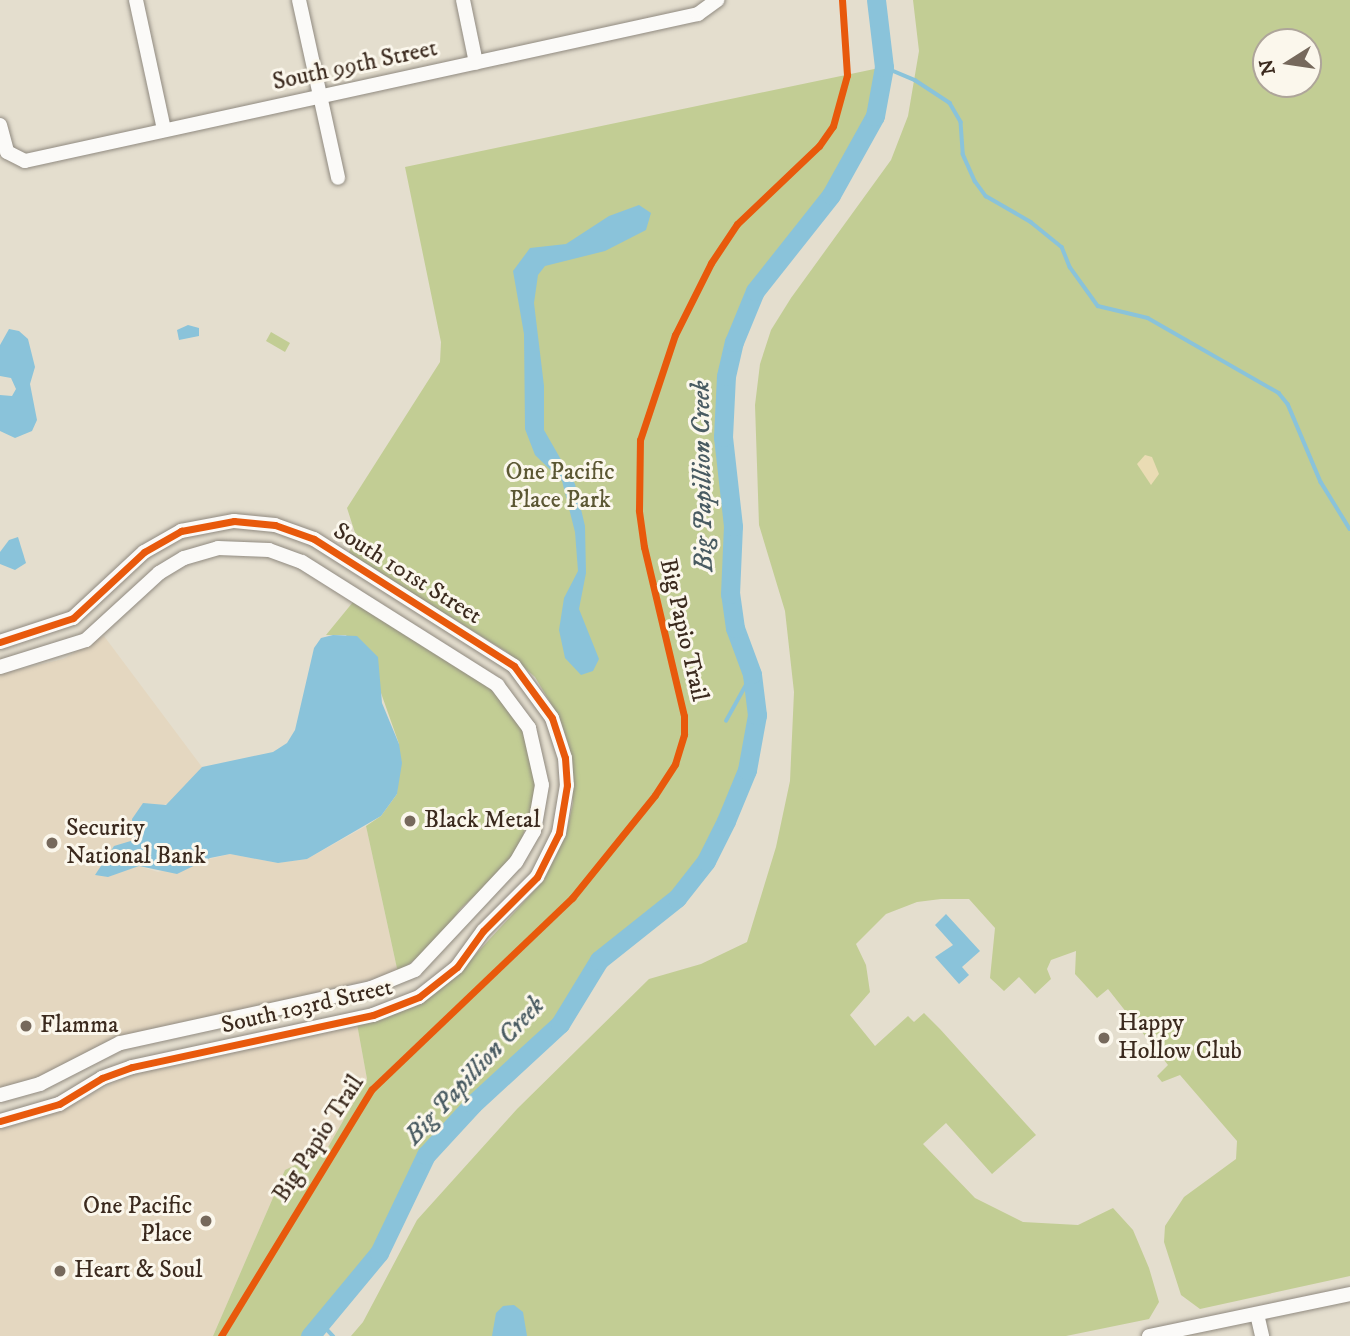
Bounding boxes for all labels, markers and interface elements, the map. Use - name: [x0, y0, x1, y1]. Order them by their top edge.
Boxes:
- north arrow: [1252, 28, 1322, 98]
- street label: South 99th Street: [270, 35, 440, 97]
- text: N: [1255, 57, 1281, 77]
- water label: Big Papillion Creek: [686, 380, 720, 572]
- park label: One Pacific Place Park: [505, 459, 615, 515]
- street label: South 101st Street: [328, 517, 486, 631]
- street label: Big Papio Trail: [653, 556, 713, 704]
- place label: Black Metal: [424, 807, 540, 835]
- marker: Black Metal: [402, 813, 418, 829]
- place label: Security National Bank: [66, 815, 206, 871]
- marker: Security National Bank: [44, 835, 60, 851]
- street label: South 103rd Street: [219, 973, 395, 1041]
- water label: Big Papillion Creek: [398, 990, 552, 1152]
- place label: Happy Hollow Club: [1118, 1010, 1242, 1066]
- place label: Flamma: [40, 1012, 118, 1040]
- marker: Flamma: [18, 1018, 34, 1034]
- marker: Happy Hollow Club: [1096, 1030, 1112, 1046]
- street label: Big Papio Trail: [267, 1070, 371, 1208]
- place label: One Pacific Place: [83, 1193, 192, 1249]
- marker: One Pacific Place: [198, 1213, 214, 1229]
- place label: Heart & Soul: [74, 1257, 202, 1285]
- marker: Heart & Soul: [52, 1263, 68, 1279]

